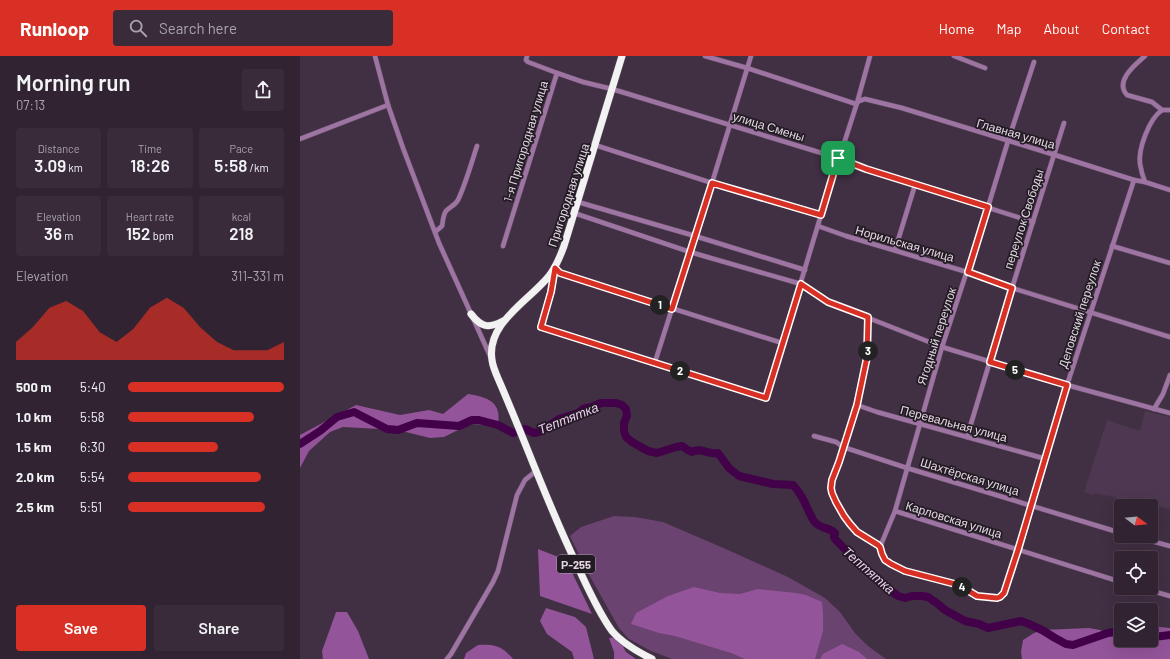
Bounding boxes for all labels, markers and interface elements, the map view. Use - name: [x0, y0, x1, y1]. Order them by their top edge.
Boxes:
- search box: [113, 10, 393, 46]
- text: Runloop: [20, 17, 89, 40]
- icon: search: [127, 17, 149, 39]
- text: Search here: [159, 19, 237, 37]
- text: Home: [939, 20, 975, 37]
- text: Map: [997, 20, 1021, 37]
- text: About: [1043, 20, 1080, 37]
- text: Contact: [1102, 20, 1150, 37]
- text: Morning run: [16, 69, 130, 95]
- button: share: [242, 69, 284, 111]
- street label: 1-я Пригородная улица: [500, 78, 551, 204]
- text: 07:13: [16, 97, 45, 113]
- street label: улица Смены: [731, 108, 807, 145]
- street label: Главная улица: [975, 115, 1057, 152]
- street label: Пригородная улица: [545, 141, 592, 249]
- pin: [821, 141, 855, 175]
- text: Distance: [38, 142, 80, 155]
- text: Time: [138, 142, 162, 155]
- text: Pace: [230, 142, 253, 155]
- icon: arrive: [827, 147, 849, 169]
- text: 3.09: [34, 155, 66, 175]
- text: 18:26: [130, 155, 170, 175]
- text: 5:58: [214, 155, 247, 175]
- text: km: [66, 161, 83, 174]
- text: /km: [247, 161, 269, 174]
- street label: переулок Свободы: [1000, 167, 1047, 271]
- text: Elevation: [37, 210, 81, 223]
- text: Heart rate: [126, 210, 174, 223]
- text: kcal: [232, 210, 251, 223]
- street label: Норильская улица: [854, 222, 956, 265]
- text: 36: [44, 223, 62, 243]
- text: 152: [126, 223, 151, 243]
- text: 218: [229, 223, 253, 243]
- text: m: [62, 229, 73, 242]
- text: bpm: [151, 229, 174, 242]
- street label: Деповский переулок: [1055, 258, 1104, 370]
- text: Elevation: [16, 268, 68, 284]
- text: 311–331 m: [231, 268, 284, 284]
- street label: Ягодный переулок: [914, 285, 960, 387]
- pin: 1: [650, 295, 670, 315]
- text: 1: [658, 298, 662, 311]
- pin: 3: [858, 341, 878, 361]
- text: 3: [865, 344, 871, 357]
- pin: 5: [1005, 360, 1025, 380]
- pin: 2: [670, 361, 690, 381]
- text: 5: [1012, 363, 1018, 376]
- text: 2: [677, 364, 683, 377]
- text: 500 m: [16, 379, 51, 395]
- text: 5:40: [80, 379, 106, 395]
- water label: Тептятка: [535, 399, 601, 437]
- street label: Перевальная улица: [899, 402, 1009, 445]
- text: 1.0 km: [16, 409, 52, 425]
- text: 5:58: [80, 409, 105, 425]
- text: 1.5 km: [16, 439, 52, 455]
- text: 6:30: [80, 439, 105, 455]
- street label: Шахтёрская улица: [919, 454, 1021, 499]
- text: 2.0 km: [16, 469, 54, 485]
- text: 5:54: [80, 469, 105, 485]
- street label: Карловская улица: [904, 498, 1004, 541]
- text: 2.5 km: [16, 499, 54, 515]
- text: 5:51: [80, 499, 102, 515]
- north arrow: [1114, 499, 1158, 543]
- map controls: [1114, 499, 1158, 647]
- water label: Тептятка: [840, 543, 898, 597]
- button: locate: [1114, 551, 1158, 595]
- road number: Р-255: [557, 555, 595, 573]
- pin: 4: [952, 577, 972, 597]
- text: 4: [959, 580, 965, 593]
- button: layers: [1114, 603, 1158, 647]
- button: Save: [16, 605, 146, 651]
- button: Share: [154, 605, 284, 651]

